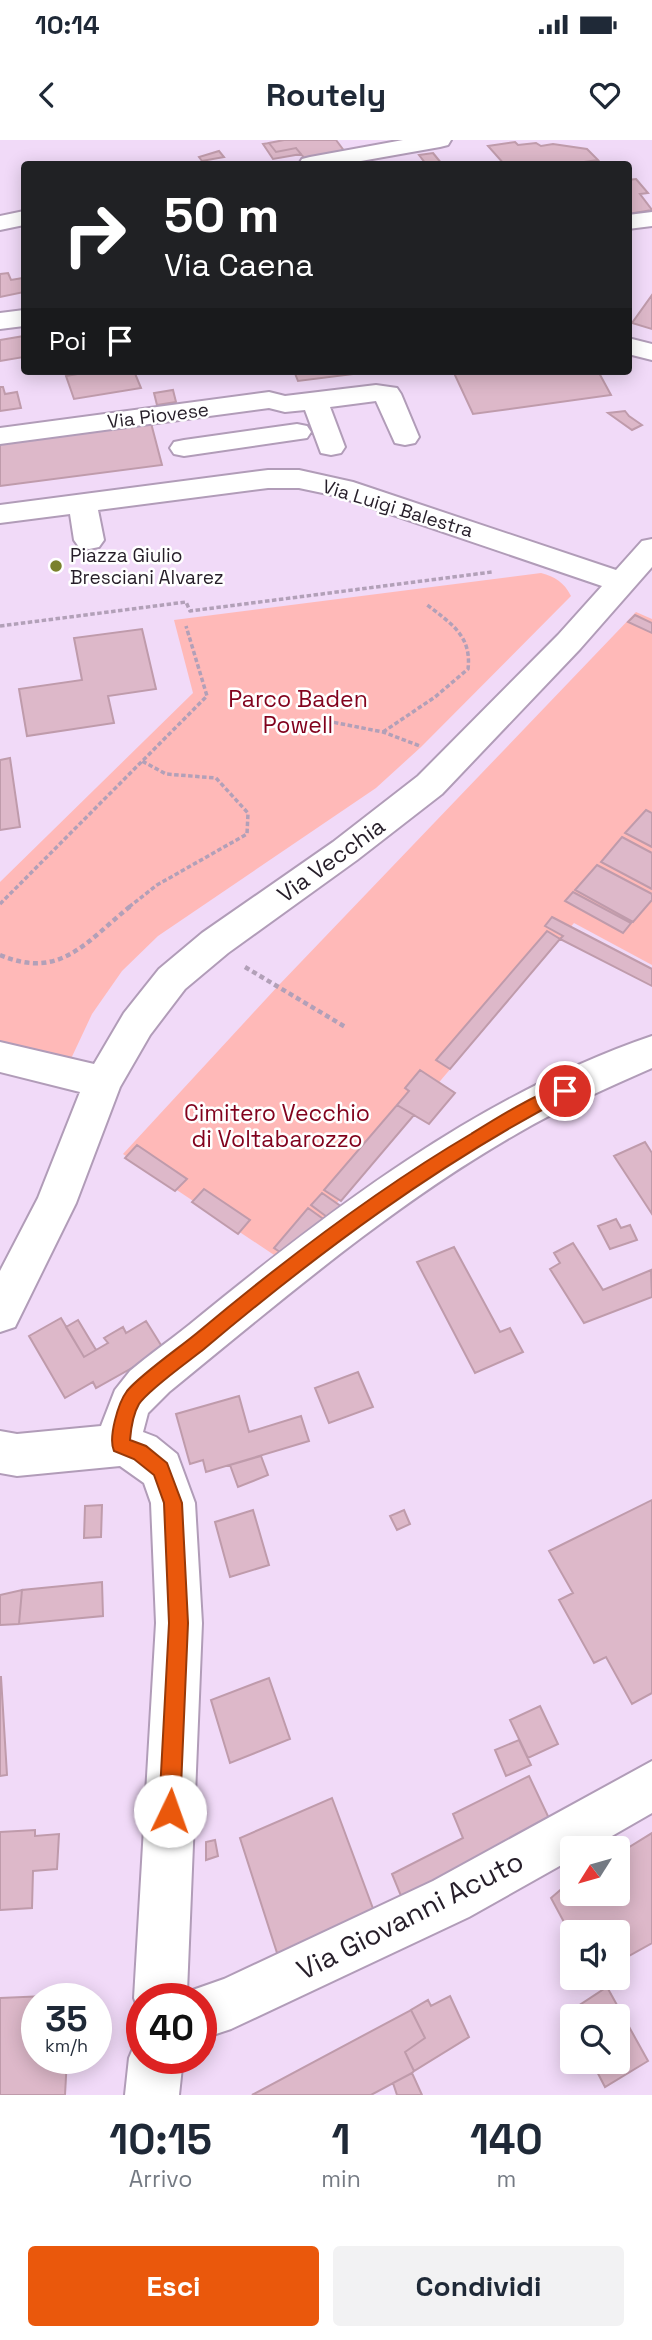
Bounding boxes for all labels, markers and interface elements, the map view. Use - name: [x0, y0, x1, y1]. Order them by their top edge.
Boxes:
- text: 10:14: [35, 8, 100, 42]
- text: Routely: [266, 75, 386, 115]
- icon: back: [28, 76, 66, 114]
- icon: heart: [586, 76, 624, 114]
- text: 50 m: [164, 184, 279, 246]
- icon: right: [49, 189, 140, 280]
- text: Via Caena: [164, 245, 314, 285]
- icon: arrive: [101, 322, 139, 360]
- text: Poi: [49, 324, 87, 358]
- street label: Via Piovese: [106, 397, 210, 434]
- street label: Via Luigi Balestra: [319, 474, 476, 543]
- place label: Piazza Giulio Bresciani Alvarez: [70, 543, 224, 590]
- marker: Piazza Giulio Bresciani Alvarez: [48, 558, 64, 574]
- park label: Parco Baden Powell: [228, 684, 368, 740]
- street label: Via Vecchia: [271, 811, 391, 909]
- pin: [535, 1061, 595, 1121]
- icon: arrive: [546, 1072, 584, 1110]
- park label: Cimitero Vecchio di Voltabarozzo: [184, 1098, 370, 1154]
- position arrow: [133, 1774, 207, 1848]
- north arrow: [560, 1836, 630, 1906]
- map controls: [560, 1836, 630, 2074]
- street label: Via Giovanni Acuto: [291, 1842, 529, 1988]
- button: sound: [560, 1920, 630, 1990]
- speed limit sign: 40: [126, 1983, 217, 2074]
- text: 35: [45, 1997, 88, 2041]
- button: search: [560, 2004, 630, 2074]
- text: km/h: [45, 2034, 88, 2057]
- text: 10:15: [109, 2113, 212, 2166]
- text: 1: [331, 2113, 350, 2166]
- text: 140: [470, 2113, 543, 2166]
- text: Arrivo: [129, 2164, 192, 2194]
- text: min: [321, 2164, 361, 2194]
- text: m: [496, 2164, 516, 2194]
- button: Esci: [28, 2246, 319, 2326]
- button: Condividi: [333, 2246, 624, 2326]

